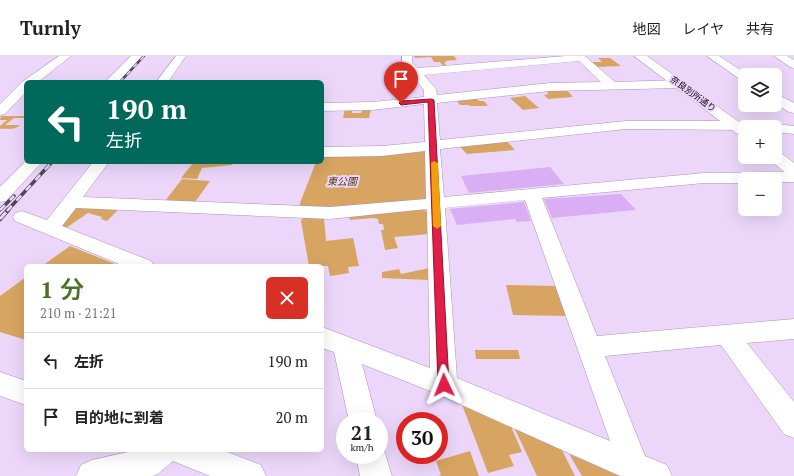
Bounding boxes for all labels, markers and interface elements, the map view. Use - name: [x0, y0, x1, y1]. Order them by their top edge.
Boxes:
- text: Turnly: [20, 15, 81, 40]
- text: 地図: [632, 19, 660, 38]
- text: レイヤ: [682, 19, 724, 38]
- text: 共有: [746, 19, 774, 38]
- pin: [384, 62, 418, 103]
- icon: arrive: [390, 68, 412, 90]
- map controls: [738, 68, 782, 216]
- button: layers: [738, 68, 782, 112]
- street label: 奈良別所通り: [668, 73, 718, 115]
- text: 190 m: [106, 90, 187, 127]
- icon: left: [40, 96, 92, 148]
- button: +: [738, 120, 782, 164]
- text: 左折: [106, 128, 142, 152]
- button: −: [738, 172, 782, 216]
- park label: 東公園: [327, 175, 359, 188]
- text: 1 分: [40, 273, 84, 305]
- button: close: [266, 277, 308, 319]
- text: 210 m · 21:21: [40, 304, 117, 322]
- icon: left: [40, 350, 62, 372]
- text: 左折: [74, 351, 104, 371]
- text: 190 m: [267, 351, 308, 371]
- position arrow: [423, 364, 465, 406]
- icon: arrive: [40, 406, 62, 428]
- text: 目的地に到着: [74, 407, 164, 427]
- text: 20 m: [275, 407, 308, 427]
- speed limit sign: 30: [396, 412, 448, 464]
- text: 21: [351, 419, 373, 446]
- text: km/h: [350, 441, 374, 454]

